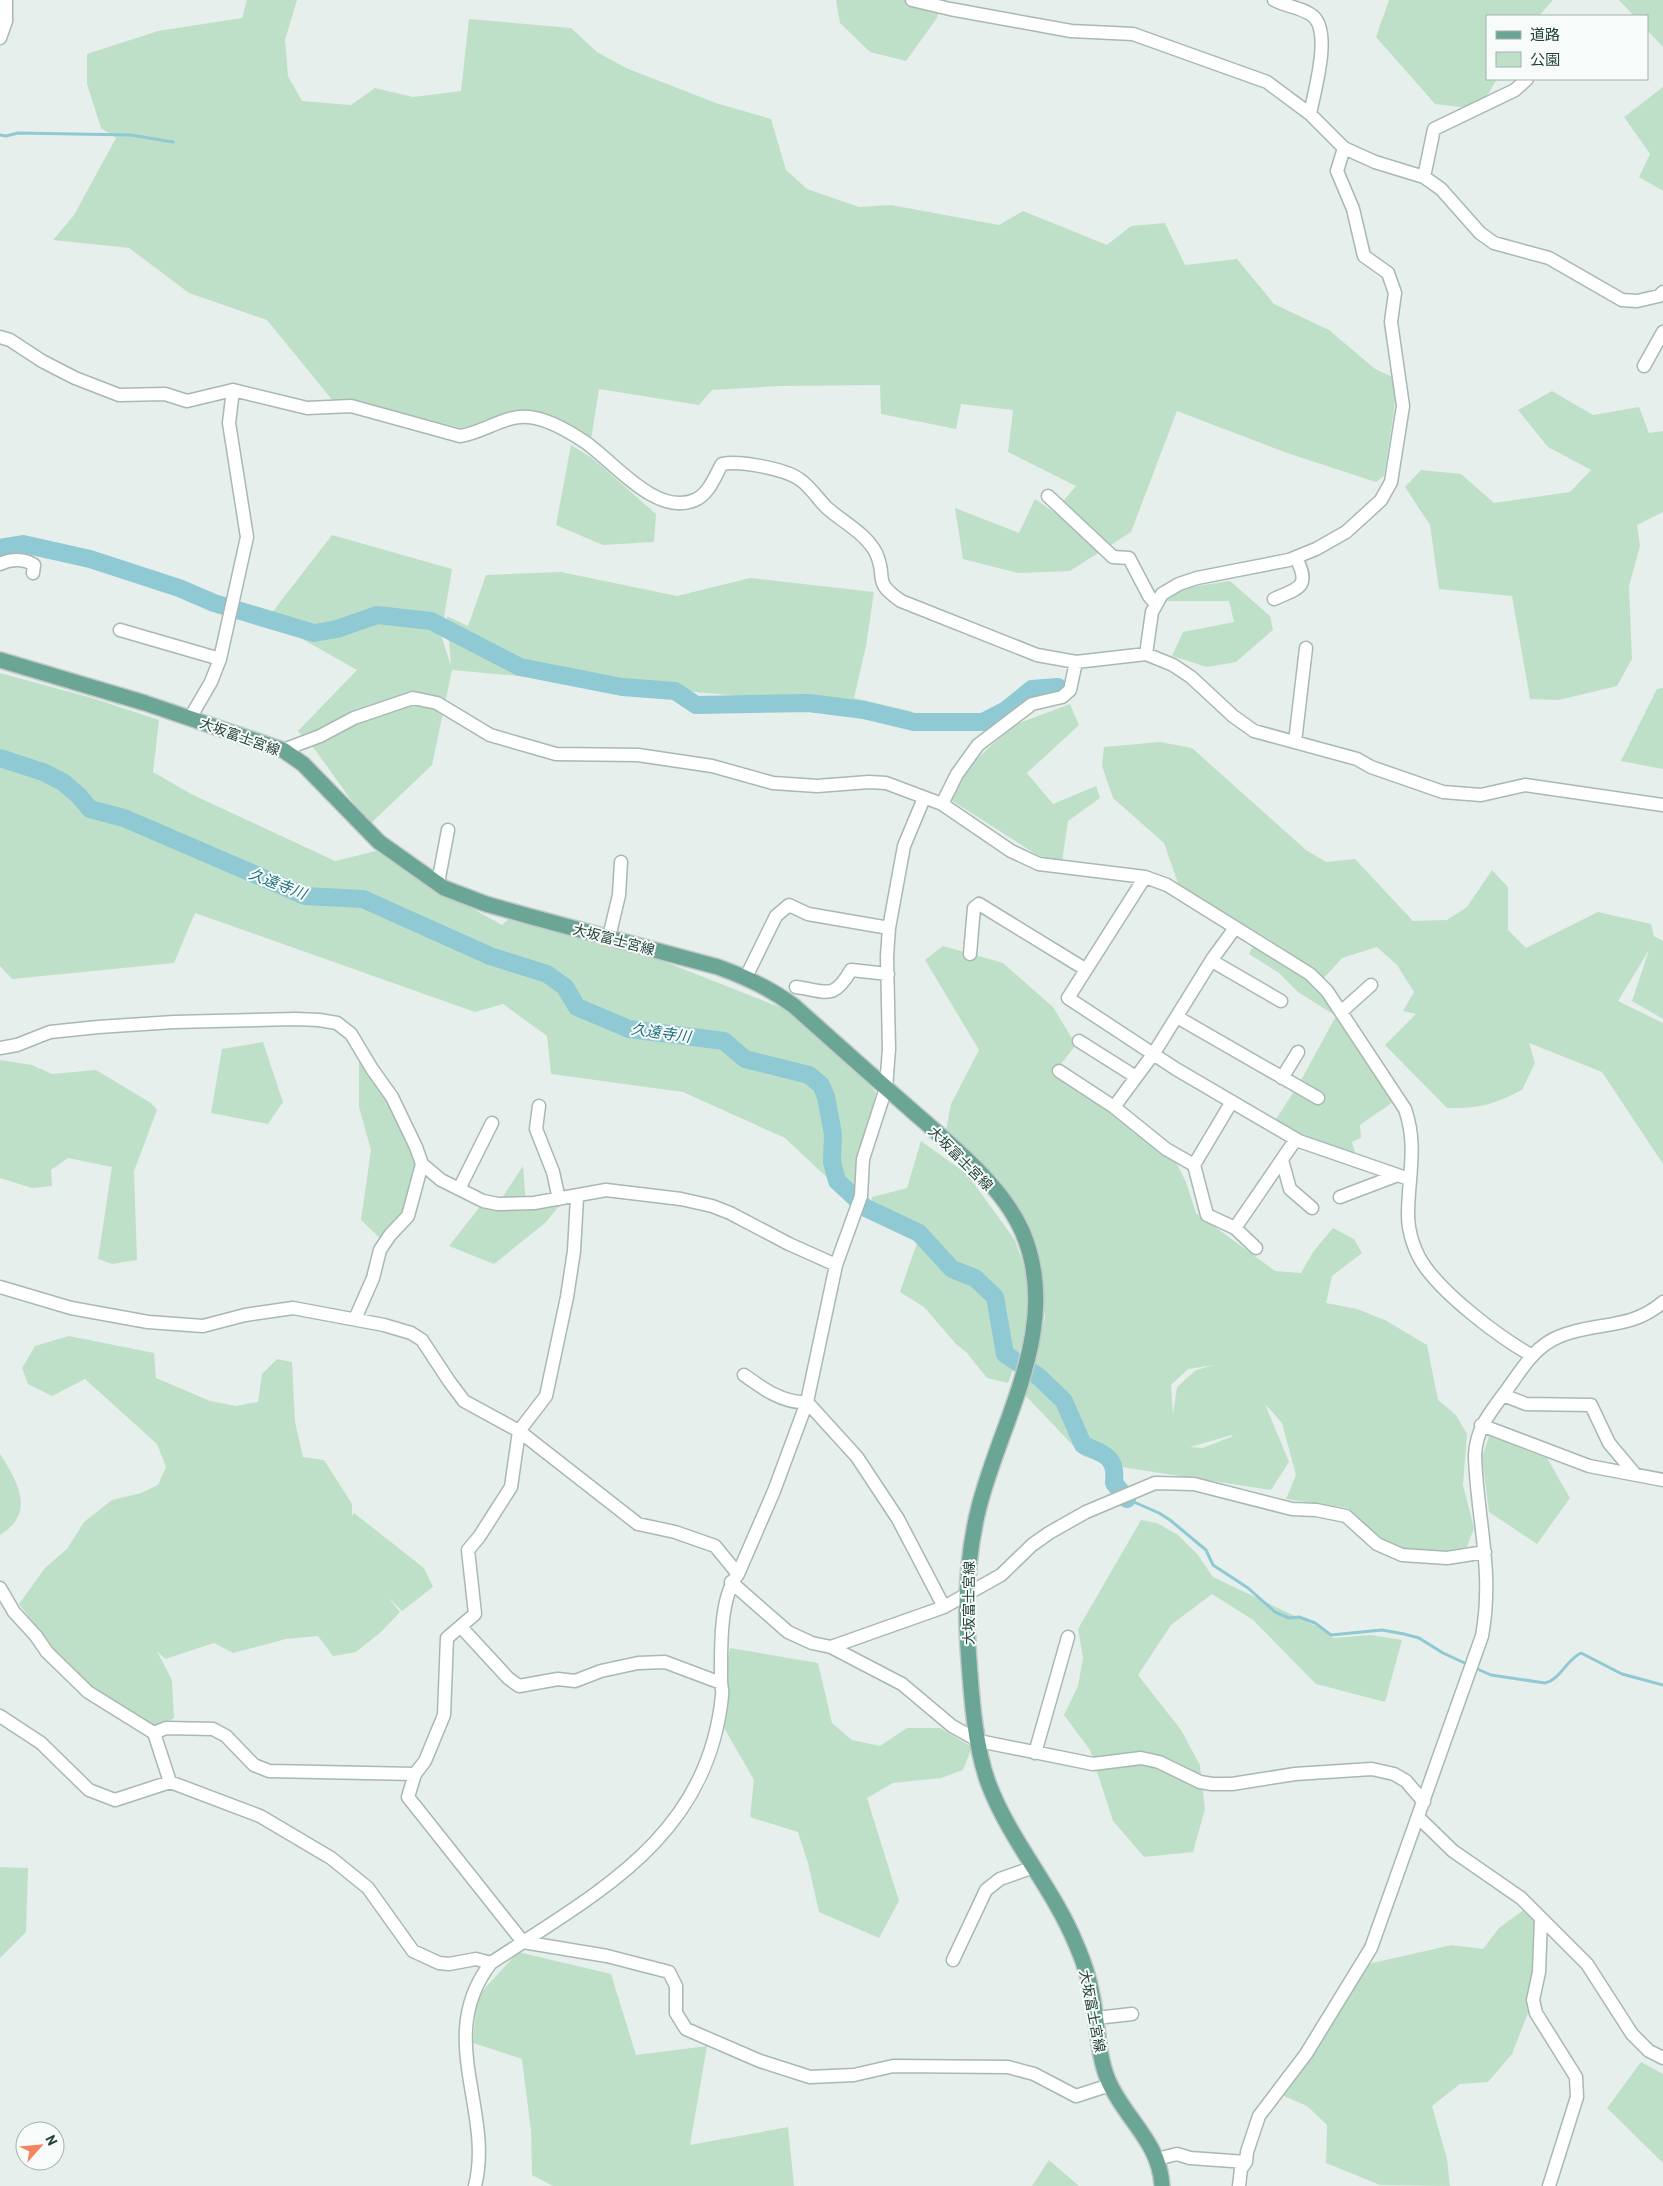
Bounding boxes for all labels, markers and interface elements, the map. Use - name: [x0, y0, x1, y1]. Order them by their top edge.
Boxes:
- legend: [1486, 15, 1648, 80]
- text: 道路: [1530, 25, 1560, 43]
- text: 公園: [1530, 50, 1560, 68]
- street label: 大坂富士宮線: [198, 714, 282, 758]
- water label: 久遠寺川: [247, 864, 311, 903]
- street label: 大坂富士宮線: [571, 920, 657, 958]
- water label: 久遠寺川: [630, 1019, 694, 1045]
- street label: 大坂富士宮線: [925, 1122, 997, 1194]
- street label: 大坂富士宮線: [960, 1561, 977, 1645]
- street label: 大坂富士宮線: [1077, 1968, 1109, 2054]
- north arrow: [15, 2121, 65, 2171]
- text: N: [42, 2132, 62, 2148]

